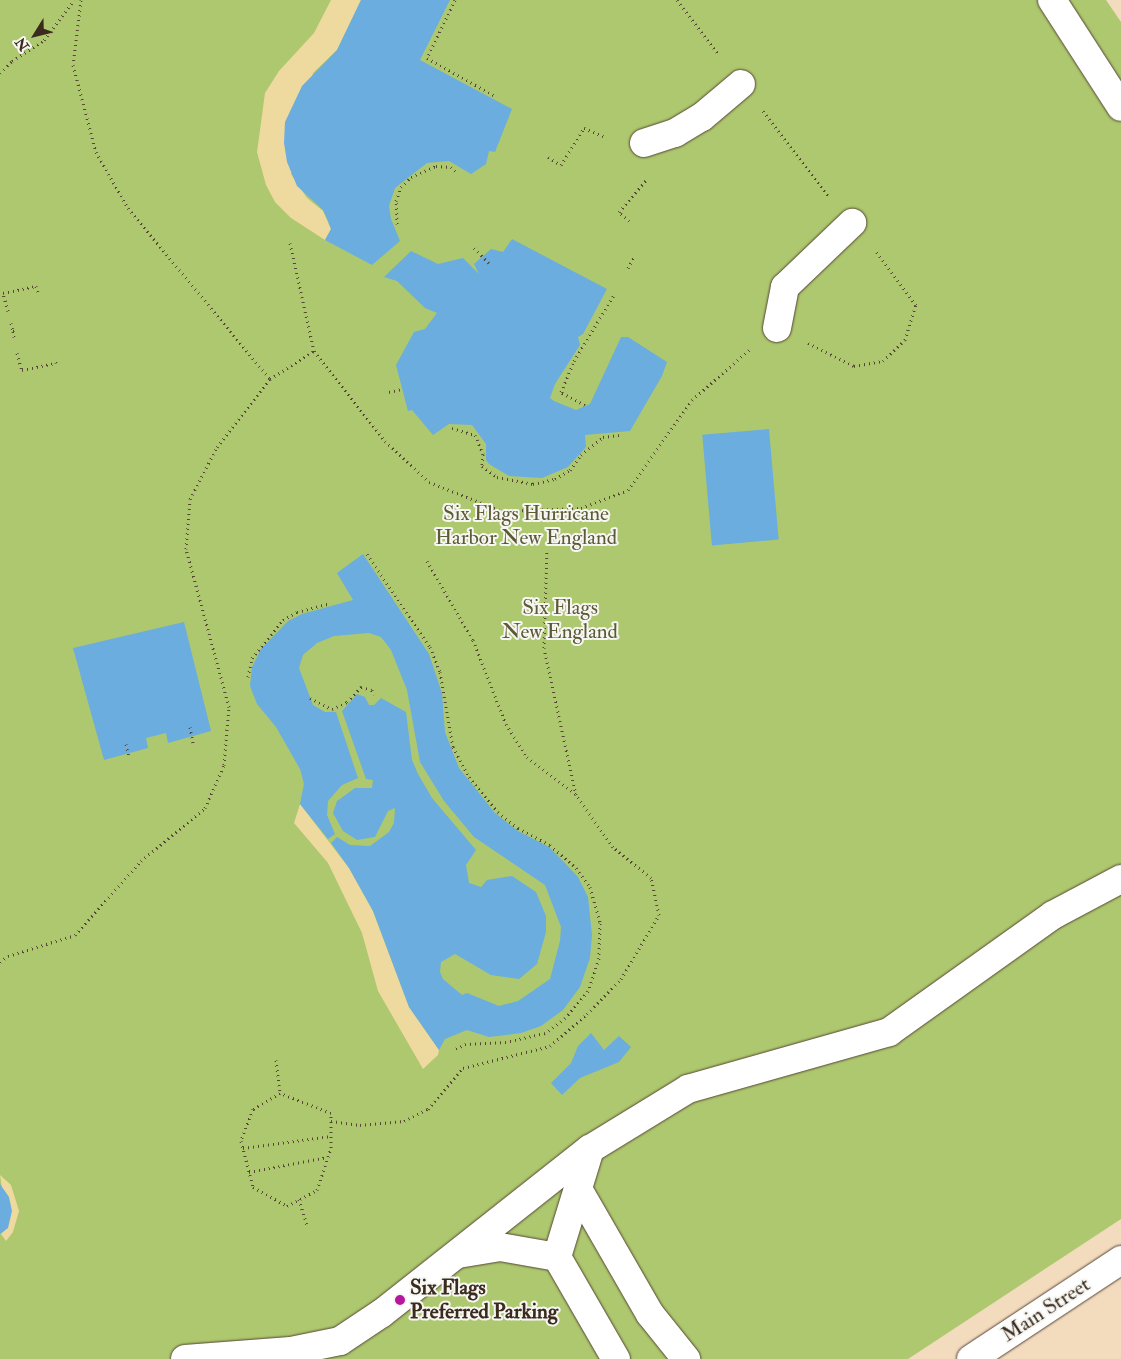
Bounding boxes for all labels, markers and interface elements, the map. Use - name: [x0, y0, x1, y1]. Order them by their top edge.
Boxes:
- north arrow: [10, 10, 60, 60]
- text: N: [12, 34, 33, 54]
- park label: Six Flags Hurricane Harbor New England: [435, 501, 617, 551]
- park label: Six Flags New England: [502, 595, 618, 645]
- street label: Main Street: [997, 1272, 1095, 1348]
- place label: Six Flags Preferred Parking: [410, 1275, 558, 1325]
- marker: Six Flags Preferred Parking: [394, 1294, 406, 1306]

